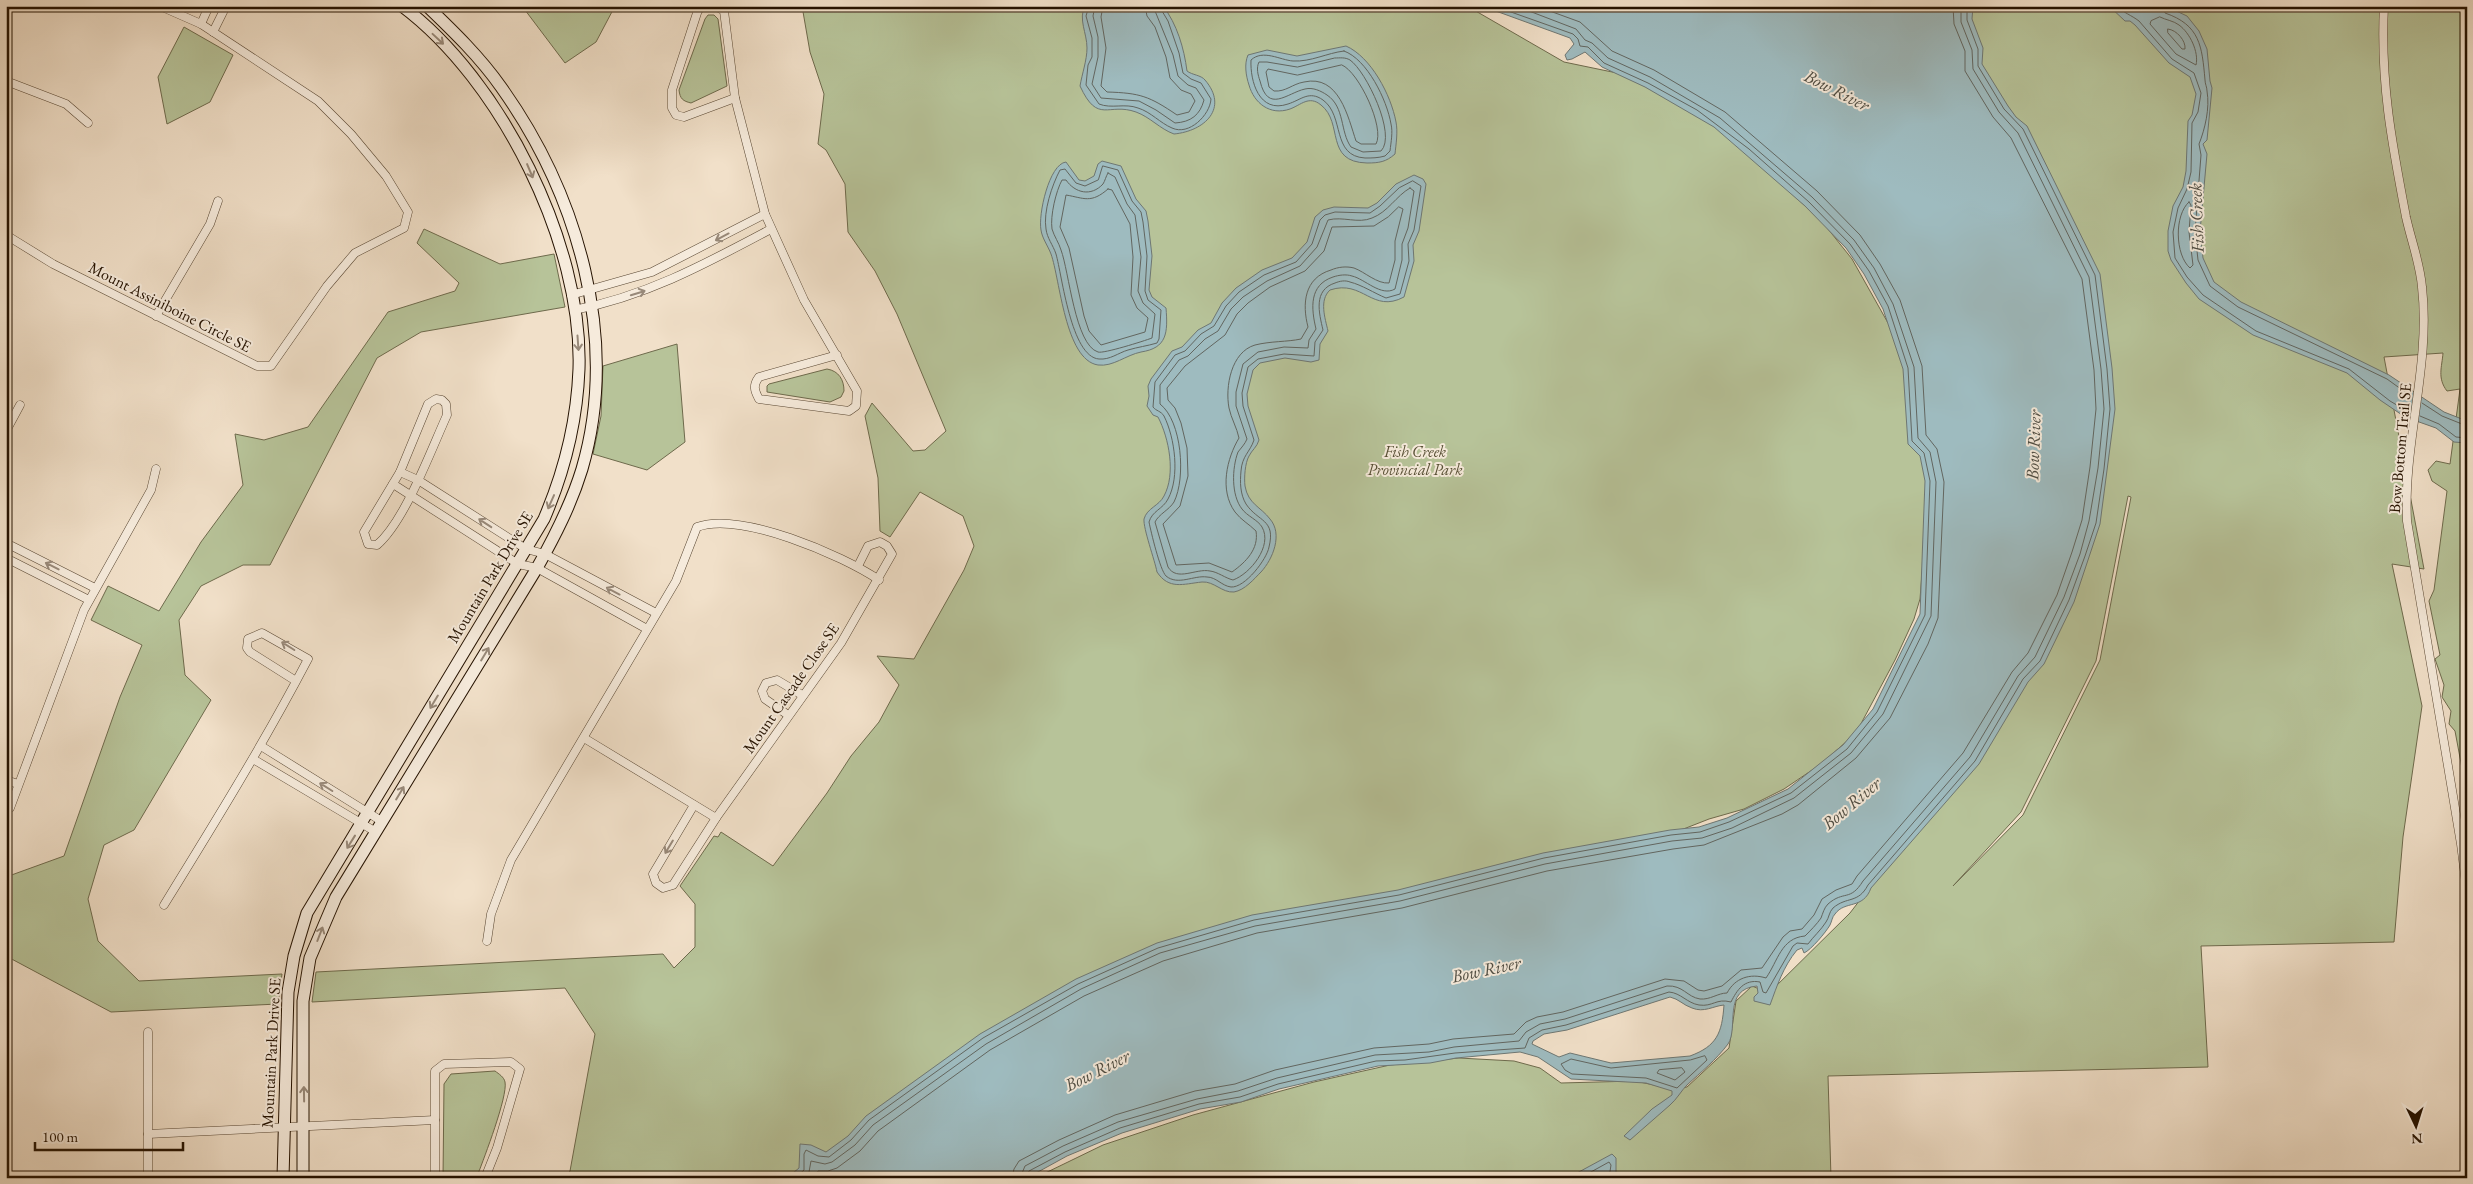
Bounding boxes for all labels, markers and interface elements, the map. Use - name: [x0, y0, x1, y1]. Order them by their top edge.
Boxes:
- one-way arrow: [431, 33, 444, 45]
- water label: Bow River: [1800, 63, 1874, 117]
- one-way arrow: [526, 163, 536, 178]
- water label: Fish Creek: [2183, 183, 2209, 254]
- one-way arrow: [715, 232, 730, 242]
- street label: Mount Assiniboine Circle SE: [85, 257, 255, 357]
- one-way arrow: [630, 287, 646, 297]
- one-way arrow: [573, 335, 583, 351]
- street label: Bow Bottom Trail SE: [2384, 382, 2416, 514]
- water label: Bow River: [2020, 408, 2046, 481]
- park label: Fish Creek Provincial Park: [1368, 441, 1463, 480]
- one-way arrow: [546, 494, 556, 509]
- street label: Mountain Park Drive SE: [442, 507, 538, 647]
- one-way arrow: [478, 518, 492, 528]
- one-way arrow: [45, 561, 60, 570]
- one-way arrow: [606, 585, 620, 595]
- street label: Mount Cascade Close SE: [738, 619, 844, 757]
- one-way arrow: [281, 641, 295, 651]
- one-way arrow: [480, 648, 490, 662]
- one-way arrow: [428, 695, 438, 709]
- water label: Bow River: [1816, 771, 1886, 835]
- one-way arrow: [319, 782, 333, 792]
- one-way arrow: [395, 787, 405, 801]
- one-way arrow: [345, 834, 355, 848]
- one-way arrow: [664, 840, 674, 854]
- one-way arrow: [315, 927, 325, 942]
- water label: Bow River: [1448, 950, 1524, 988]
- street label: Mountain Park Drive SE: [257, 977, 285, 1129]
- water label: Bow River: [1060, 1043, 1134, 1097]
- one-way arrow: [299, 1086, 308, 1102]
- north arrow: [2390, 1102, 2440, 1152]
- scale bar: [35, 1119, 182, 1151]
- text: 100 m: [42, 1127, 79, 1146]
- text: N: [2410, 1130, 2423, 1148]

